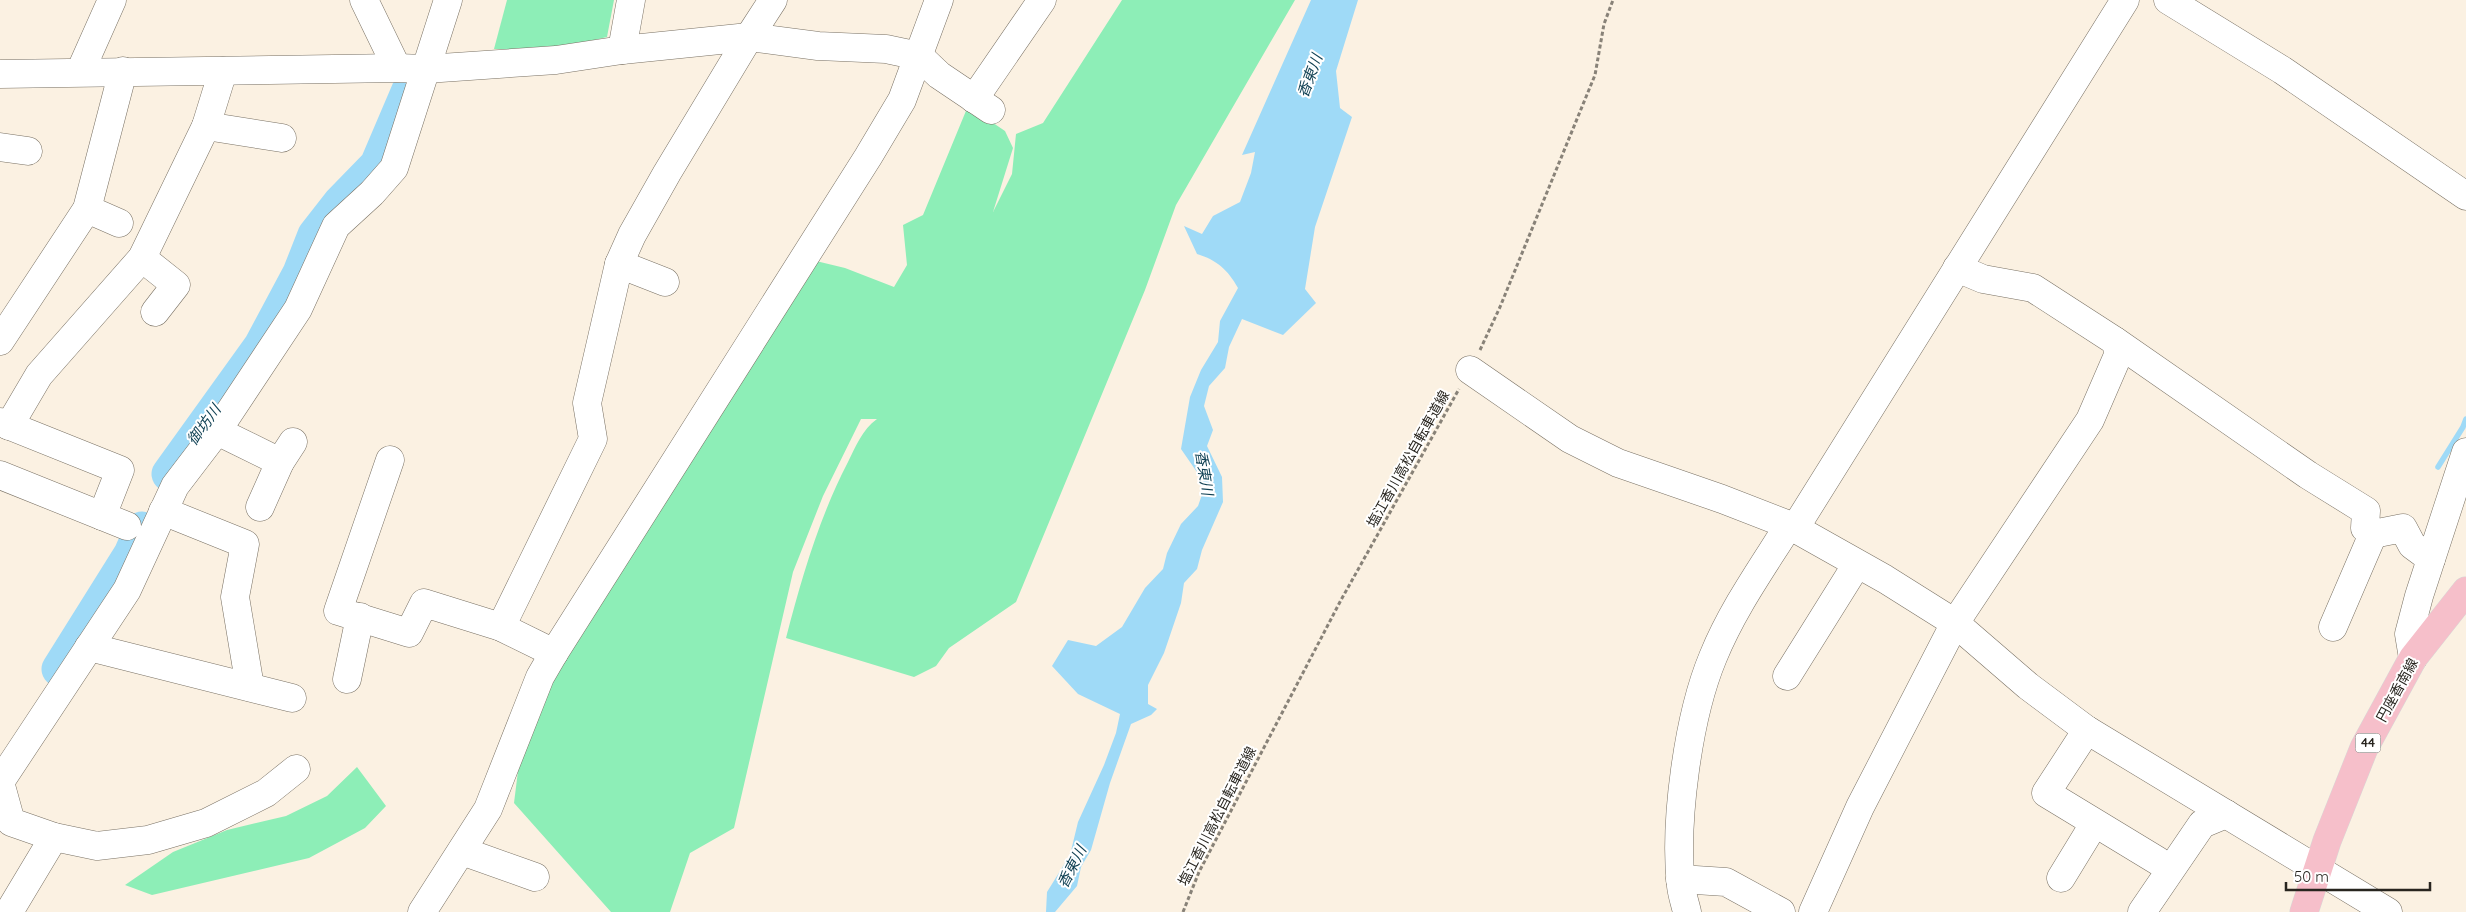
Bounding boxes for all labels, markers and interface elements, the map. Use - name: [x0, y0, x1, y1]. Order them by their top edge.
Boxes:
- water label: 香東川: [1293, 50, 1327, 100]
- street label: 塩江香川高松自転車道線: [1363, 387, 1453, 531]
- water label: 御坊川: [183, 399, 226, 448]
- water label: 香東川: [1192, 449, 1218, 499]
- street label: 円座香南線: [2372, 655, 2422, 725]
- road number: 44: [2356, 734, 2380, 752]
- street label: 塩江香川高松自転車道線: [1174, 743, 1260, 889]
- water label: 香東川: [1053, 841, 1091, 891]
- scale bar: [2286, 860, 2430, 892]
- text: 50 m: [2294, 867, 2329, 886]

